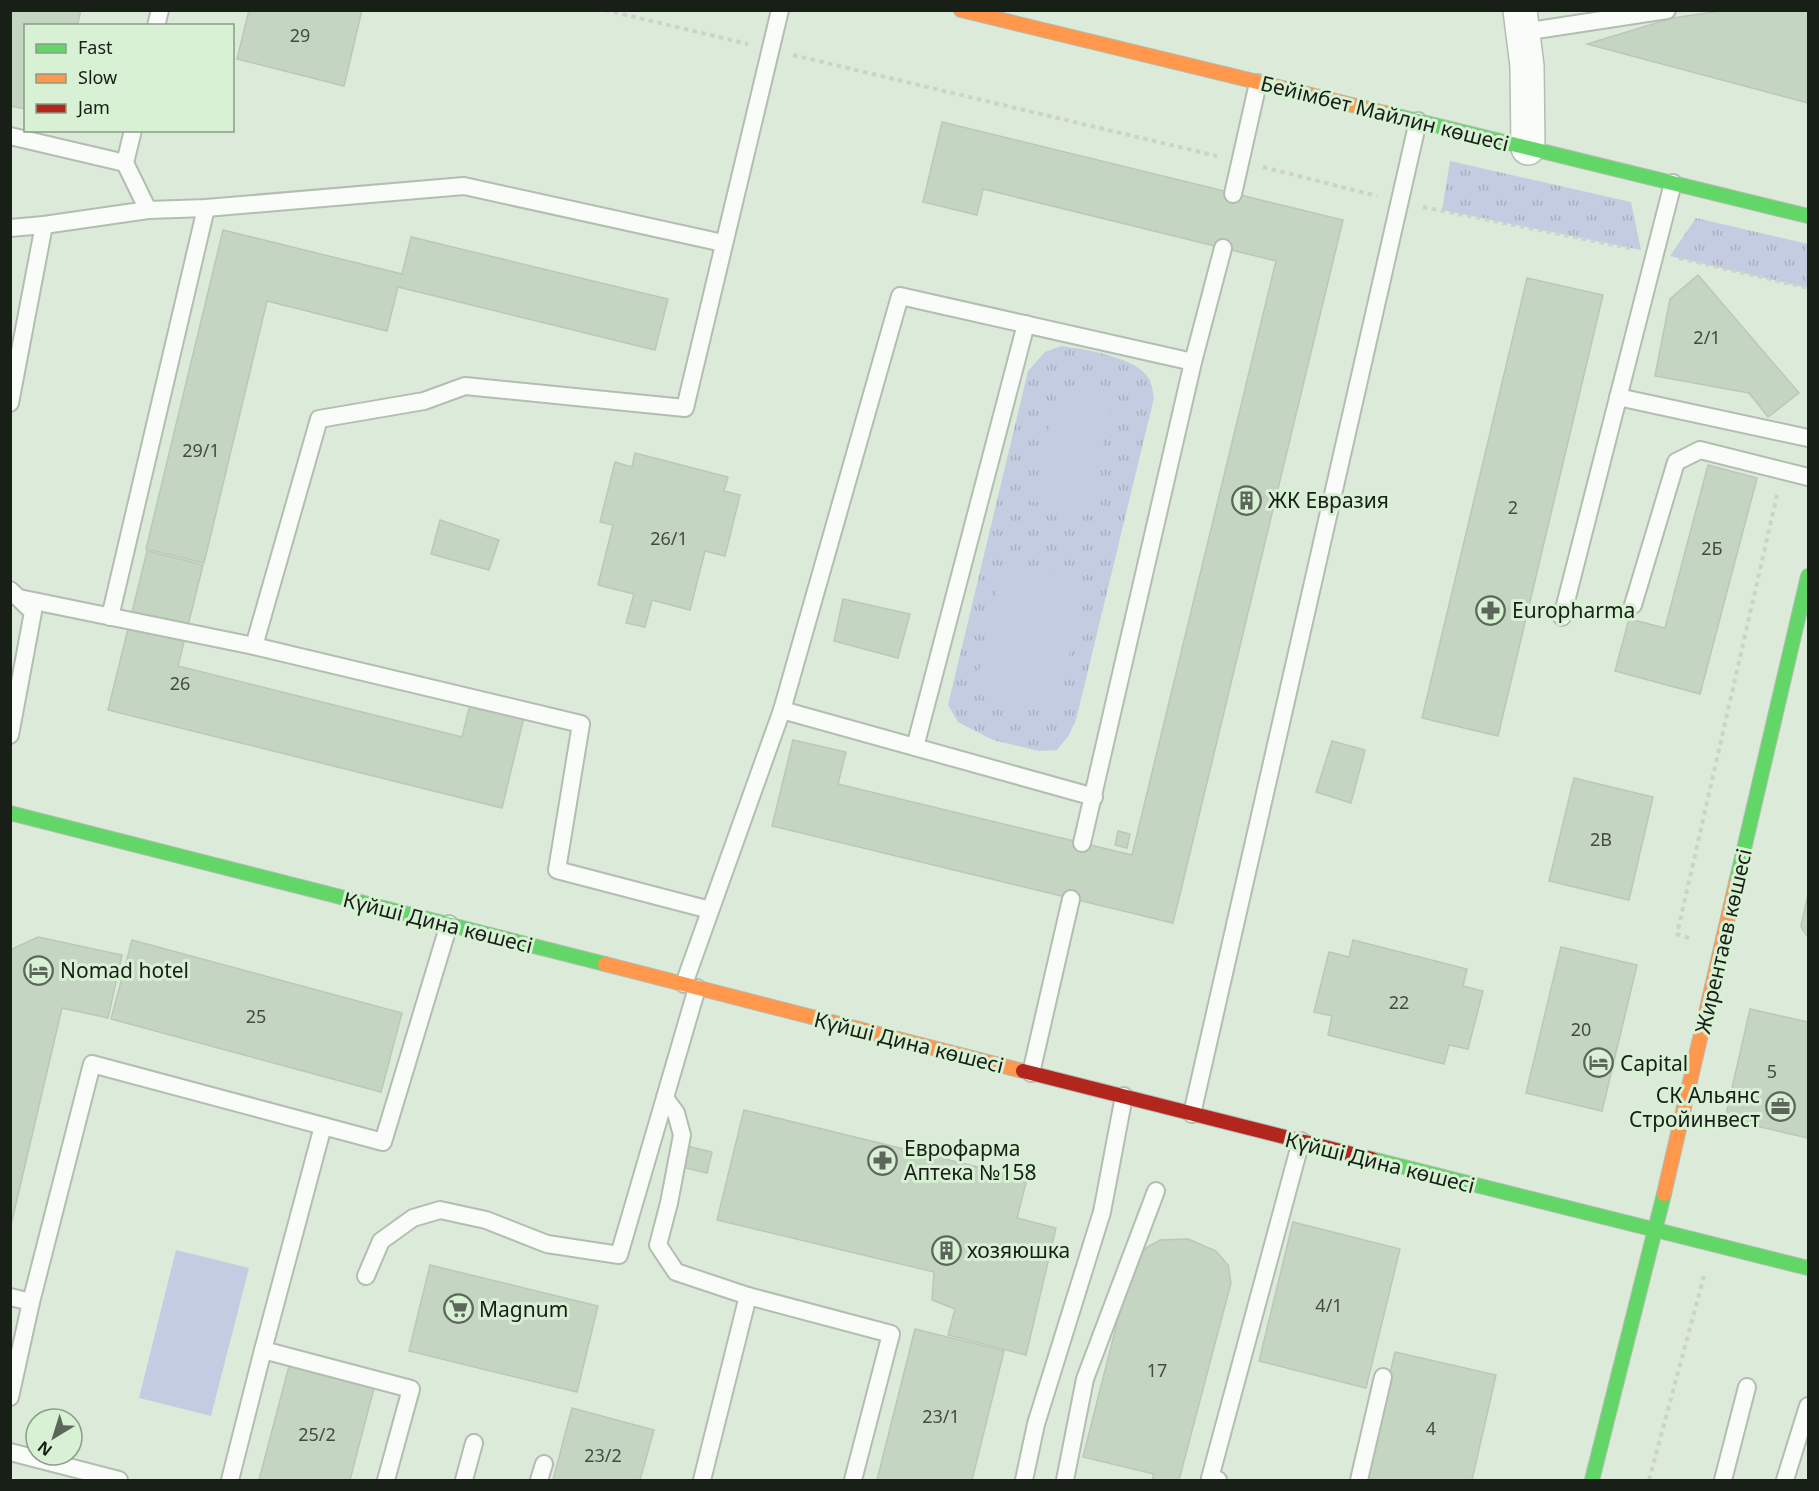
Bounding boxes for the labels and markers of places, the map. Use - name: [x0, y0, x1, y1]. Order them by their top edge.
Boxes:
- building icon: ЖК Евразия: [1231, 484, 1263, 516]
- place label: ЖК Евразия: [1268, 486, 1389, 514]
- pharmacy icon: Europharma: [1475, 594, 1507, 626]
- place label: Europharma: [1512, 596, 1635, 624]
- hotel icon: Nomad hotel: [23, 954, 55, 986]
- place label: Nomad hotel: [60, 956, 189, 984]
- hotel icon: Capital: [1583, 1047, 1615, 1079]
- place label: Capital: [1620, 1049, 1688, 1077]
- place label: СК Альянс Стройинвест: [1629, 1081, 1760, 1133]
- office icon: СК Альянс Стройинвест: [1765, 1091, 1797, 1123]
- place label: Еврофарма Аптека №158: [904, 1134, 1037, 1186]
- pharmacy icon: Еврофарма Аптека №158: [867, 1144, 899, 1176]
- building icon: хозяюшка: [930, 1234, 962, 1266]
- place label: хозяюшка: [967, 1236, 1070, 1264]
- supermarket icon: Magnum: [442, 1293, 474, 1325]
- place label: Magnum: [479, 1295, 568, 1323]

